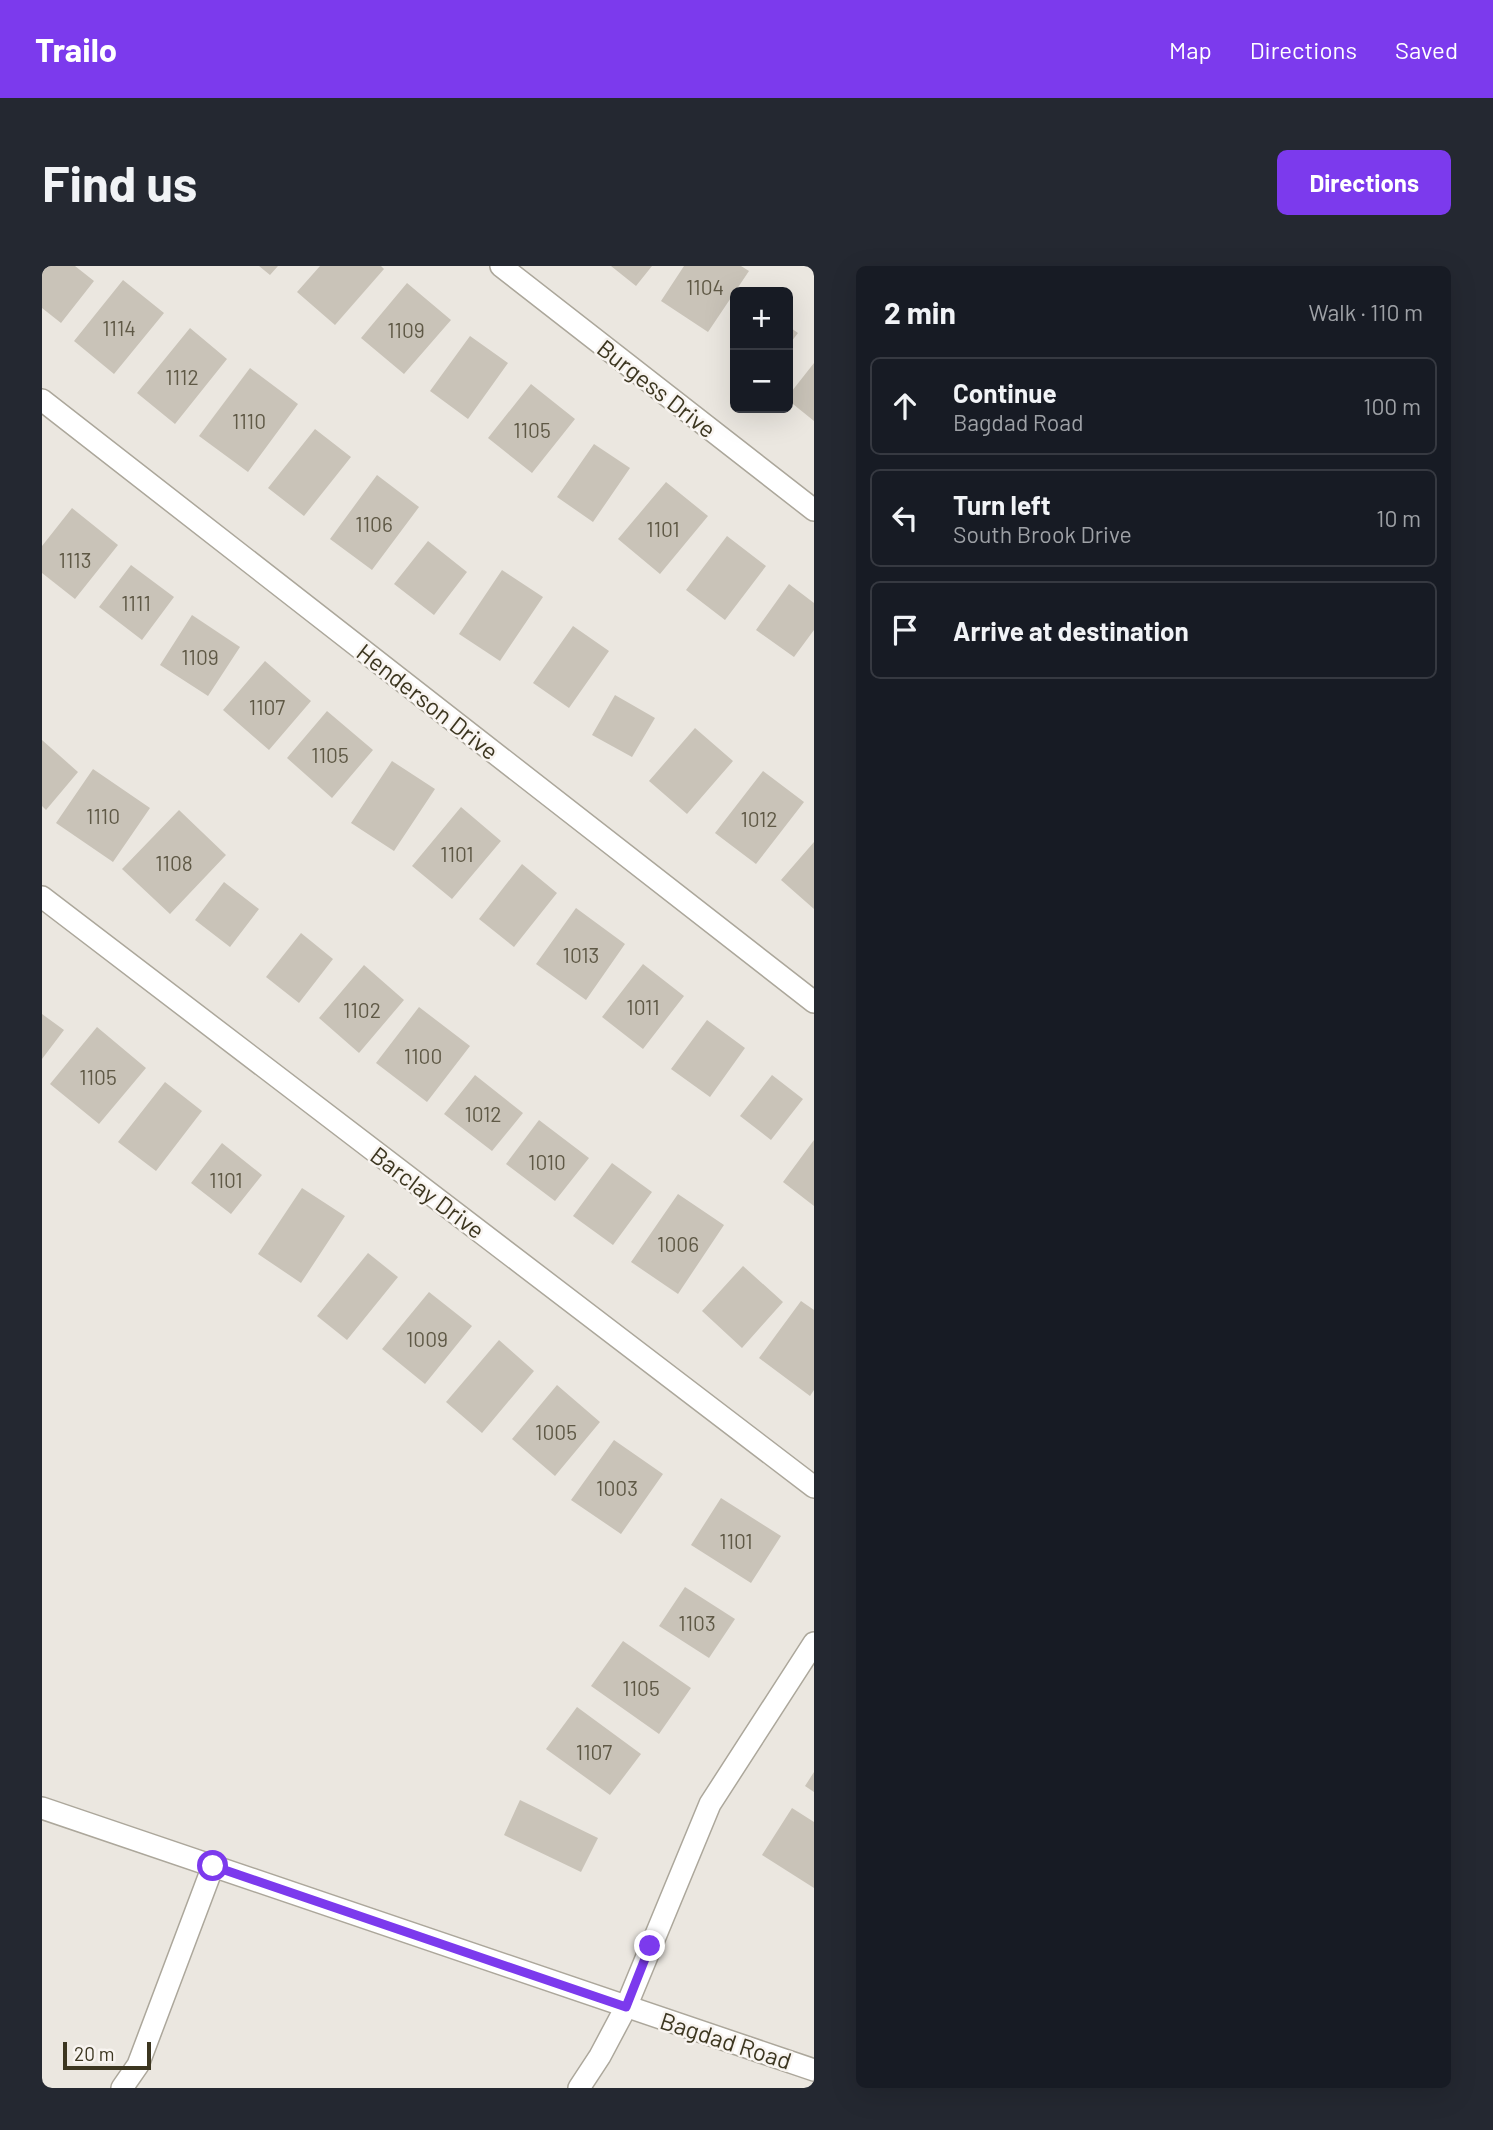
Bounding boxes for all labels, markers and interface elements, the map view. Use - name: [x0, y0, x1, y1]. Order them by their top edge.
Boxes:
- text: Trailo: [35, 29, 117, 69]
- text: Map: [1169, 35, 1212, 64]
- text: Directions: [1250, 35, 1357, 64]
- text: Saved: [1395, 35, 1458, 64]
- button: Directions: [1277, 150, 1451, 215]
- text: Find us: [42, 153, 197, 212]
- house number: 1104: [686, 274, 724, 299]
- map controls: [730, 287, 793, 413]
- button: +: [730, 287, 793, 350]
- text: 2 min: [884, 294, 956, 330]
- text: Walk · 110 m: [1309, 298, 1423, 326]
- house number: 1114: [102, 315, 136, 340]
- house number: 1109: [387, 317, 425, 342]
- street label: Burgess Drive: [592, 333, 722, 443]
- button: −: [730, 350, 793, 413]
- house number: 1112: [165, 364, 199, 389]
- text: Continue: [953, 377, 1057, 408]
- icon: ahead: [886, 387, 924, 425]
- text: 100 m: [1363, 392, 1421, 420]
- house number: 1110: [232, 408, 266, 433]
- text: Bagdad Road: [953, 408, 1084, 436]
- house number: 1105: [513, 417, 551, 442]
- text: Turn left: [953, 489, 1051, 520]
- icon: left: [886, 499, 924, 537]
- text: 10 m: [1376, 504, 1421, 532]
- house number: 1106: [355, 511, 393, 536]
- house number: 1101: [646, 516, 680, 541]
- text: South Brook Drive: [953, 520, 1132, 548]
- house number: 1113: [59, 547, 92, 572]
- house number: 1111: [121, 590, 151, 615]
- icon: arrive: [886, 611, 924, 649]
- text: Arrive at destination: [953, 615, 1189, 646]
- street label: Henderson Drive: [351, 637, 505, 765]
- house number: 1109: [181, 644, 219, 669]
- house number: 1107: [249, 694, 285, 719]
- house number: 1105: [311, 742, 349, 767]
- house number: 1110: [86, 803, 120, 828]
- house number: 1012: [740, 806, 778, 831]
- house number: 1101: [440, 841, 474, 866]
- house number: 1108: [155, 850, 193, 875]
- house number: 1013: [563, 942, 599, 967]
- house number: 1011: [626, 994, 660, 1019]
- house number: 1102: [343, 997, 381, 1022]
- house number: 1100: [404, 1043, 442, 1068]
- house number: 1105: [79, 1064, 117, 1089]
- house number: 1012: [464, 1101, 502, 1126]
- street label: Barclay Drive: [365, 1140, 491, 1244]
- house number: 1010: [528, 1149, 566, 1174]
- house number: 1101: [209, 1167, 243, 1192]
- house number: 1006: [657, 1231, 699, 1256]
- house number: 1009: [406, 1326, 448, 1351]
- house number: 1005: [535, 1419, 577, 1444]
- house number: 1003: [596, 1475, 638, 1500]
- house number: 1101: [719, 1528, 753, 1553]
- house number: 1103: [678, 1610, 716, 1635]
- house number: 1105: [622, 1675, 660, 1700]
- house number: 1107: [576, 1739, 612, 1764]
- route start: [197, 1850, 228, 1881]
- route end: [634, 1930, 665, 1961]
- street label: Bagdad Road: [657, 2005, 795, 2075]
- scale bar: [63, 2039, 150, 2071]
- text: 20 m: [74, 2042, 114, 2065]

